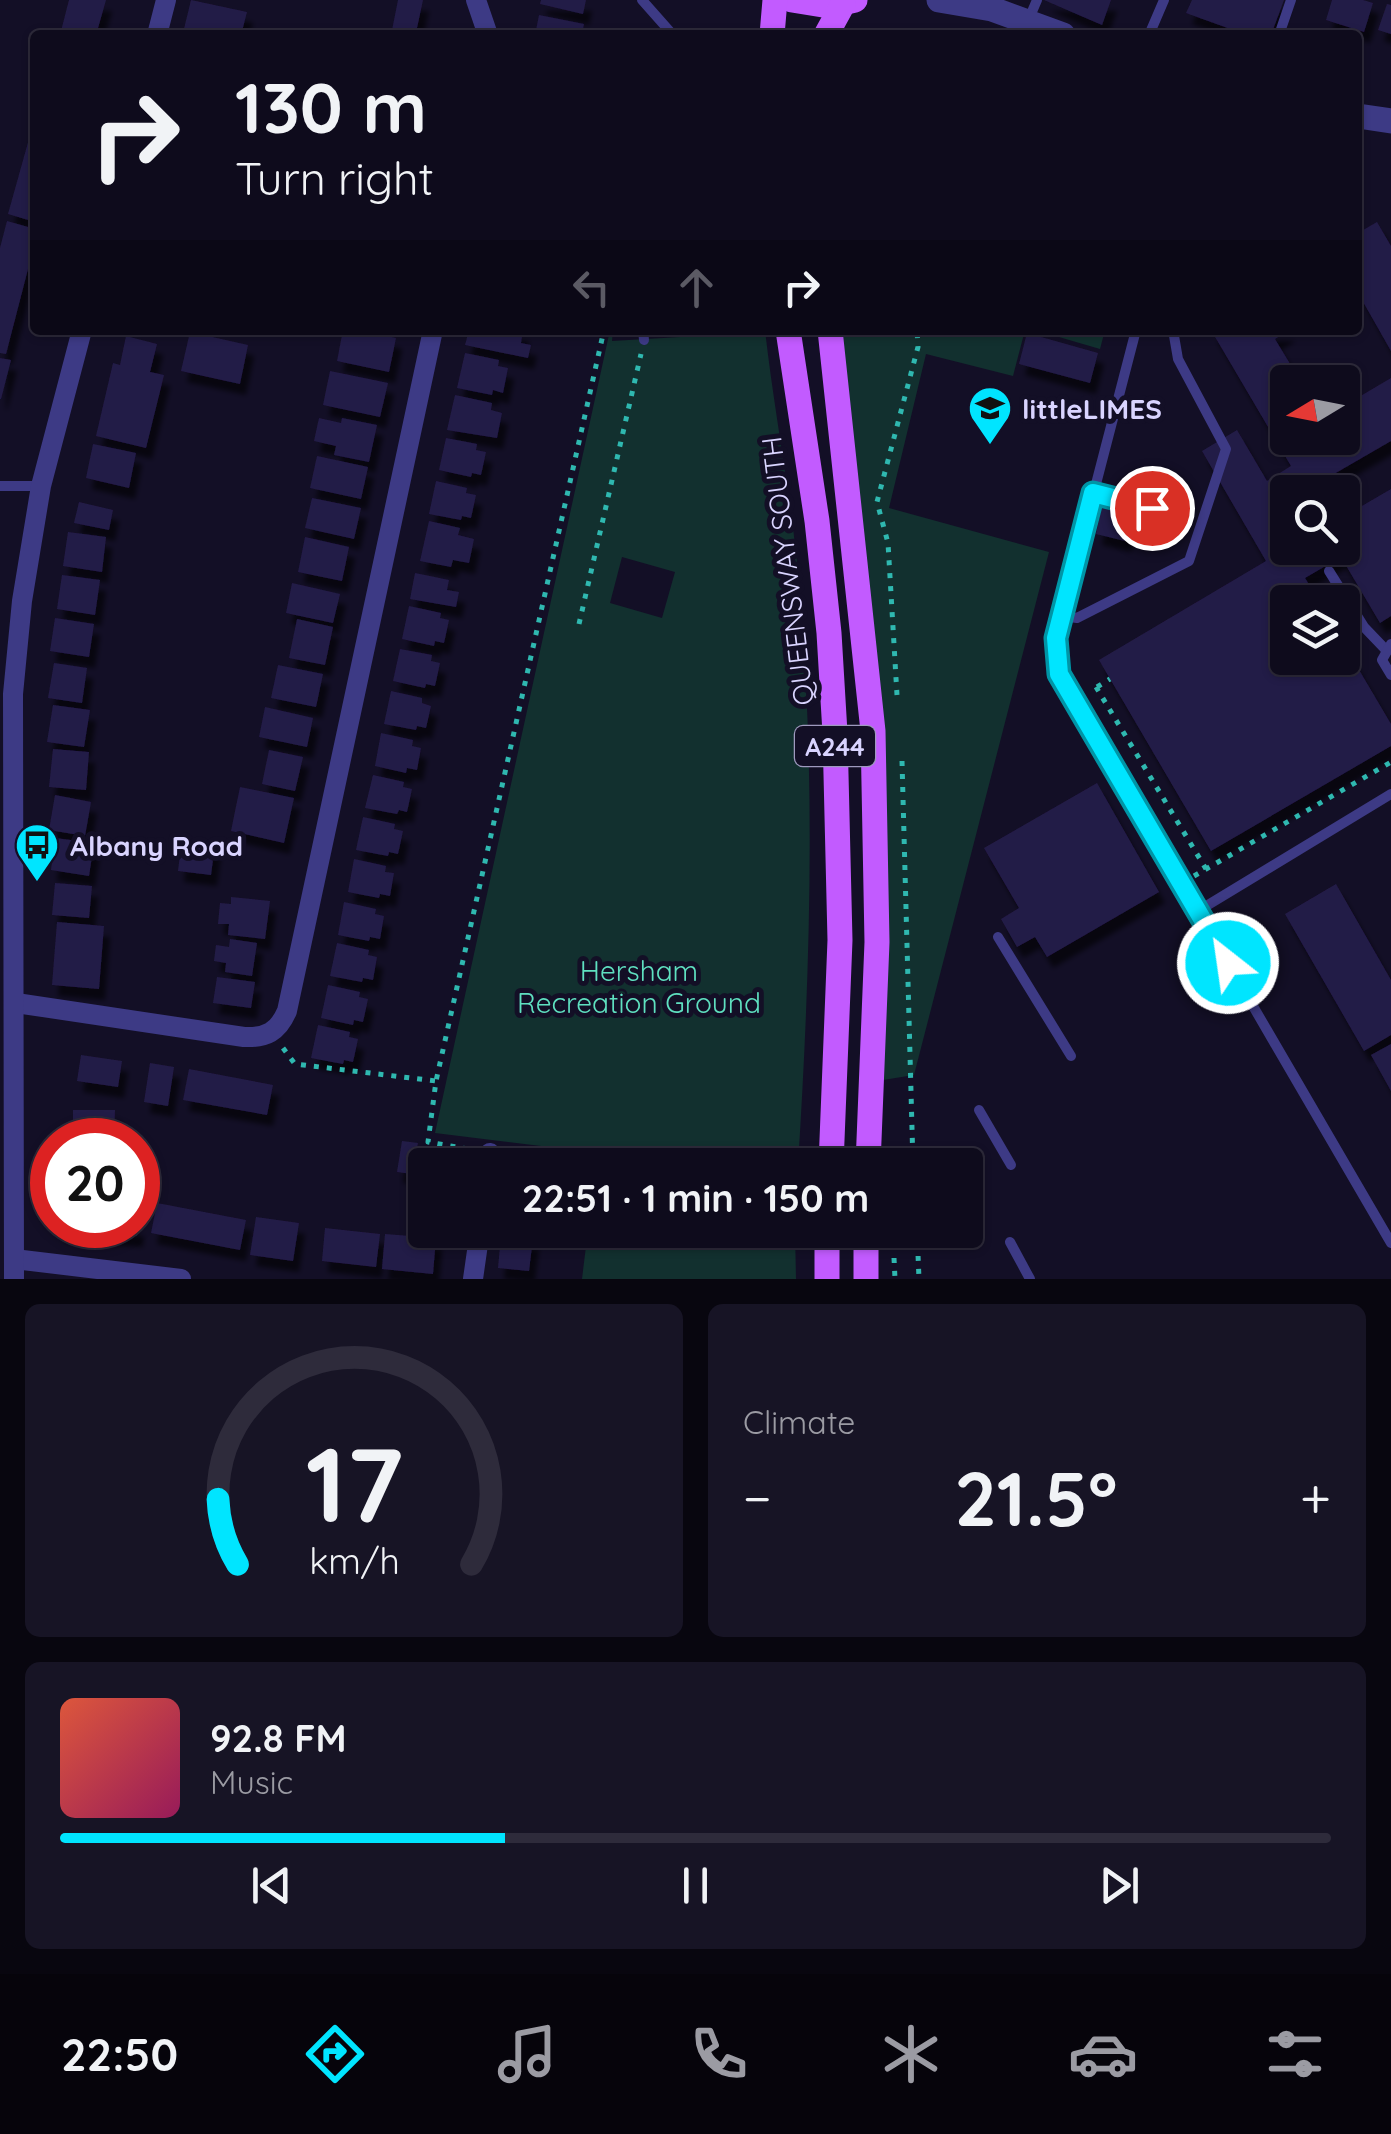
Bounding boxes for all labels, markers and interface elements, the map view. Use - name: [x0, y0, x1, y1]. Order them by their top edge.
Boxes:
- text: 130 m: [235, 63, 427, 151]
- icon: right: [70, 70, 200, 200]
- text: Turn right: [235, 150, 434, 206]
- icon: left: [564, 260, 619, 315]
- icon: ahead: [669, 260, 724, 315]
- icon: right: [774, 260, 829, 315]
- north arrow: [1270, 365, 1360, 455]
- map controls: [1270, 365, 1360, 675]
- school or university icon: littleLIMES: [967, 385, 1013, 446]
- place label: littleLIMES: [1022, 391, 1162, 426]
- street label: QUEENSWAY SOUTH: [753, 435, 821, 707]
- pin: [1110, 466, 1195, 551]
- button: search: [1270, 475, 1360, 565]
- icon: arrive: [1125, 481, 1180, 536]
- button: layers: [1270, 585, 1360, 675]
- road number: A244: [795, 726, 875, 766]
- bus stop icon: Albany Road: [14, 822, 60, 883]
- place label: Albany Road: [70, 828, 243, 863]
- position arrow: [1176, 911, 1280, 1015]
- park label: Hersham Recreation Ground: [517, 953, 761, 1020]
- speed limit sign: 20: [30, 1118, 160, 1248]
- text: 22:51 · 1 min · 150 m: [522, 1174, 869, 1222]
- text: Climate: [743, 1402, 855, 1442]
- text: 17: [305, 1418, 403, 1548]
- text: 21.5°: [954, 1451, 1117, 1545]
- text: −: [743, 1463, 772, 1532]
- text: +: [1300, 1463, 1331, 1532]
- text: km/h: [309, 1538, 399, 1583]
- text: 92.8 FM: [210, 1714, 347, 1762]
- text: Music: [210, 1762, 293, 1802]
- icon: previous: [244, 1858, 299, 1913]
- icon: pause: [668, 1858, 723, 1913]
- icon: next: [1092, 1858, 1147, 1913]
- icon: directions: [300, 2019, 370, 2089]
- icon: music: [492, 2019, 562, 2089]
- icon: phone: [684, 2019, 754, 2089]
- icon: climate: [876, 2019, 946, 2089]
- icon: car: [1068, 2019, 1138, 2089]
- icon: filters: [1260, 2019, 1330, 2089]
- text: 22:50: [61, 2026, 178, 2082]

